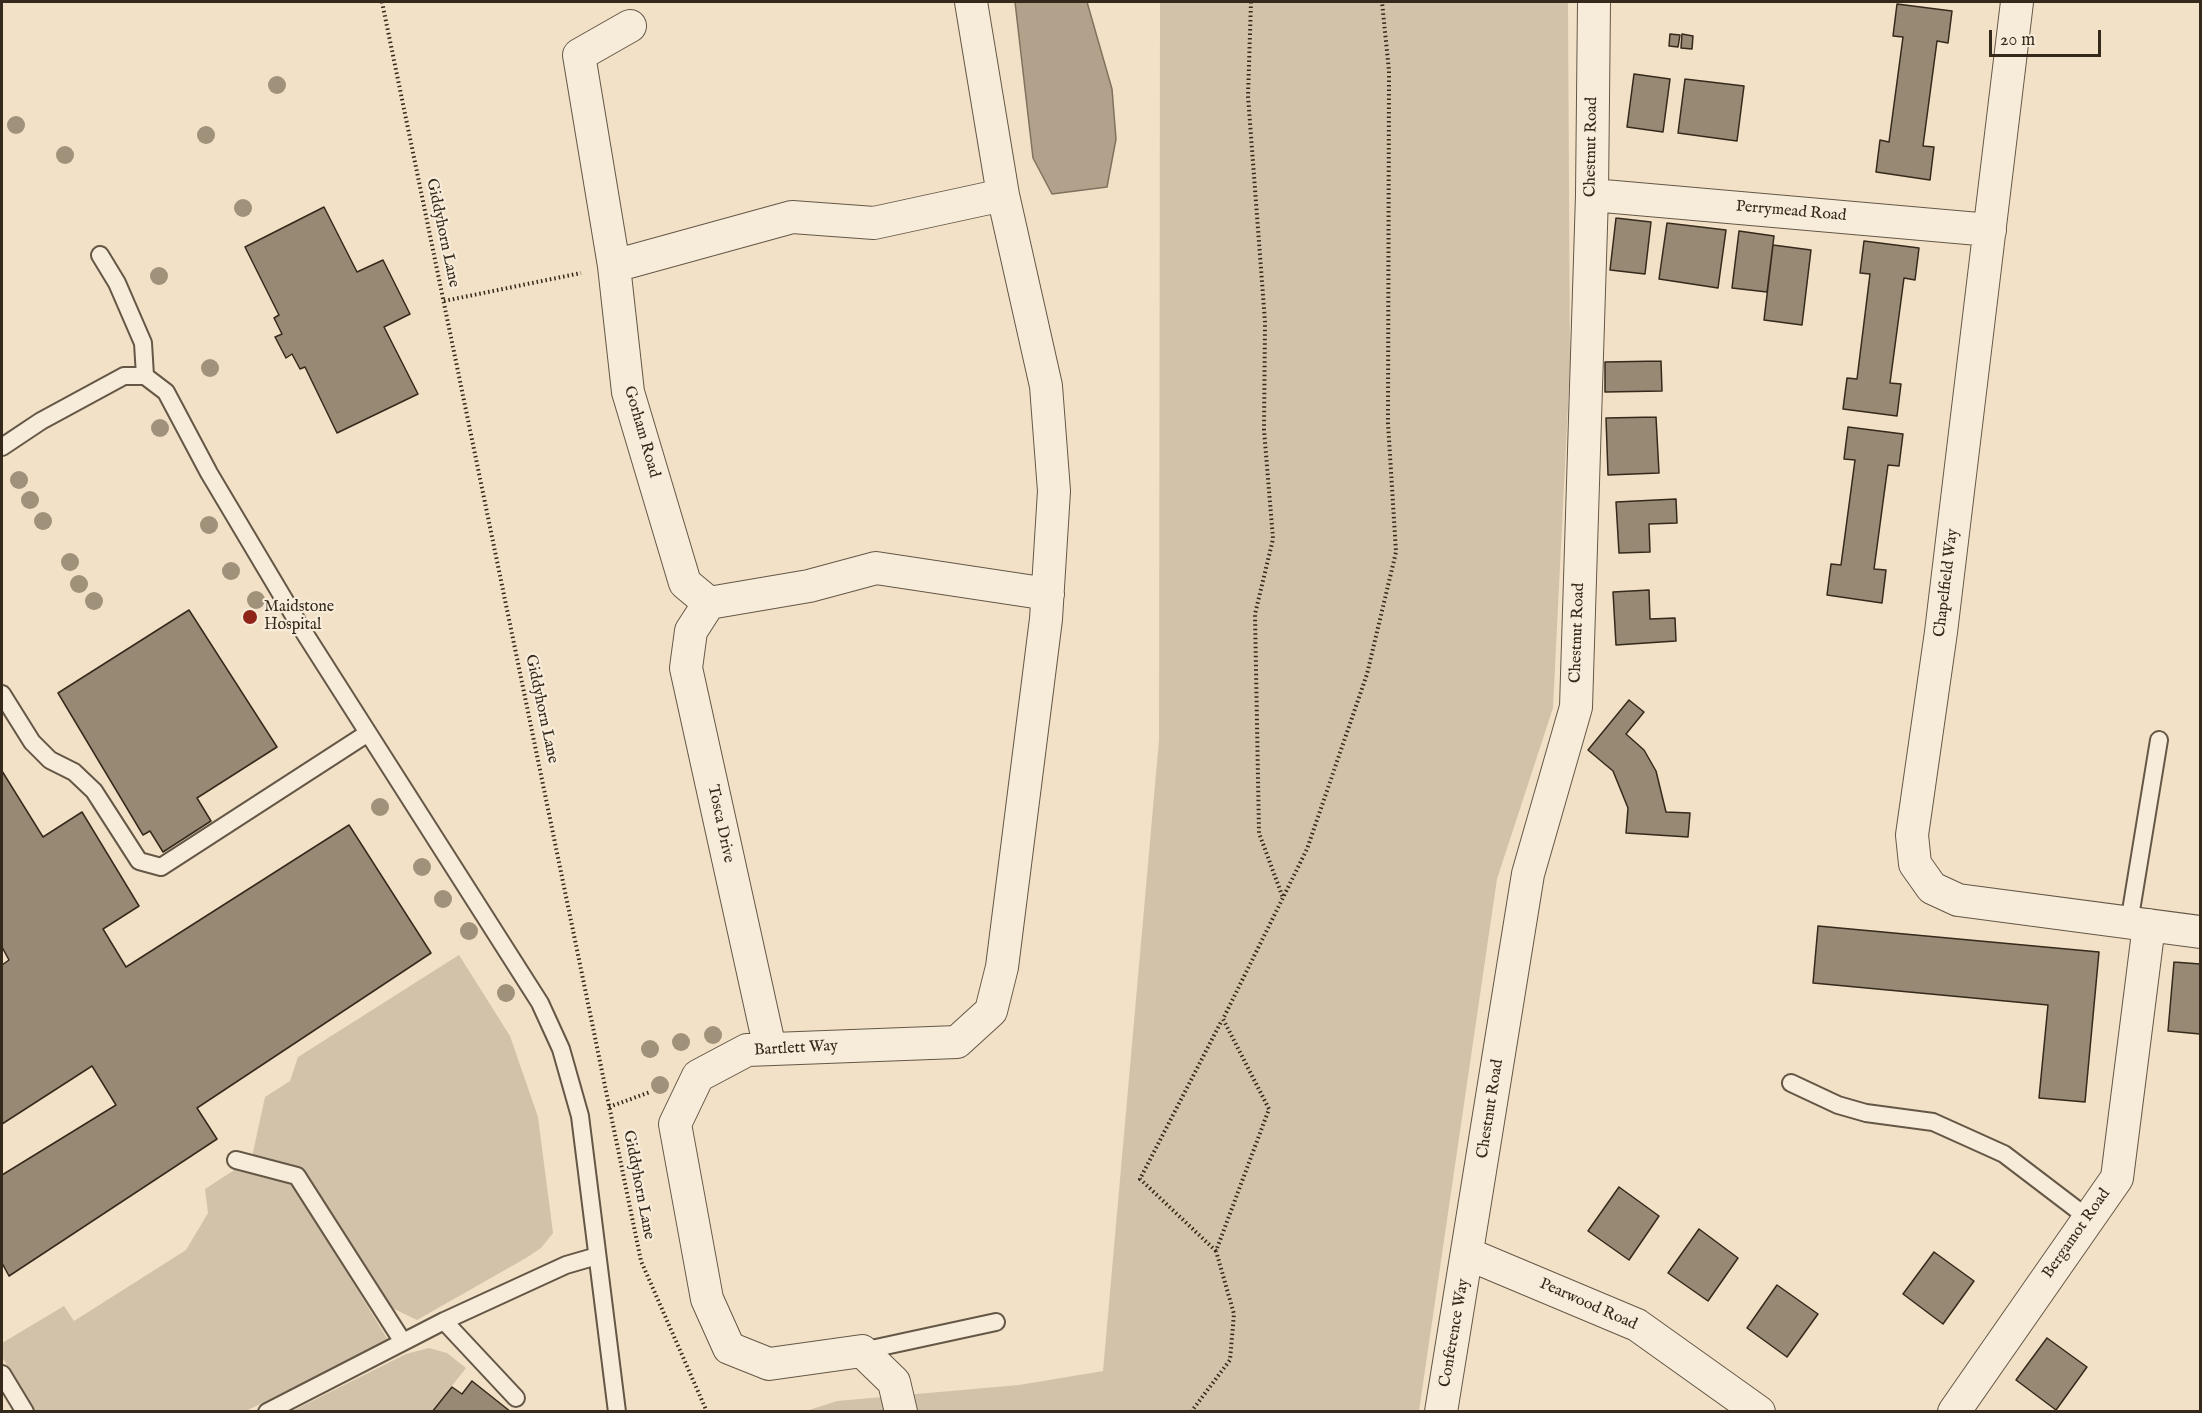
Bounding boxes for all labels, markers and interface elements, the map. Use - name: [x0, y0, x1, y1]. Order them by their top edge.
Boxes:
- scale bar: [1992, 18, 2104, 56]
- text: 20 m: [2000, 29, 2035, 52]
- street label: Chestnut Road: [1582, 97, 1602, 197]
- street label: Giddyhorn Lane: [421, 177, 463, 289]
- street label: Perrymead Road: [1735, 198, 1847, 226]
- street label: Gorham Road: [619, 384, 663, 480]
- street label: Chapelfield Way: [1931, 528, 1963, 638]
- street label: Chestnut Road: [1567, 583, 1589, 683]
- place label: Maidstone Hospital: [264, 598, 334, 636]
- marker: Maidstone Hospital: [241, 608, 259, 626]
- street label: Giddyhorn Lane: [520, 653, 562, 765]
- street label: Tosca Drive: [702, 783, 738, 865]
- street label: Bartlett Way: [754, 1037, 838, 1061]
- street label: Chestnut Road: [1474, 1058, 1508, 1160]
- street label: Giddyhorn Lane: [618, 1129, 658, 1241]
- street label: Bergamot Road: [2039, 1185, 2115, 1283]
- street label: Pearwood Road: [1536, 1275, 1640, 1335]
- street label: Conference Way: [1436, 1277, 1474, 1389]

